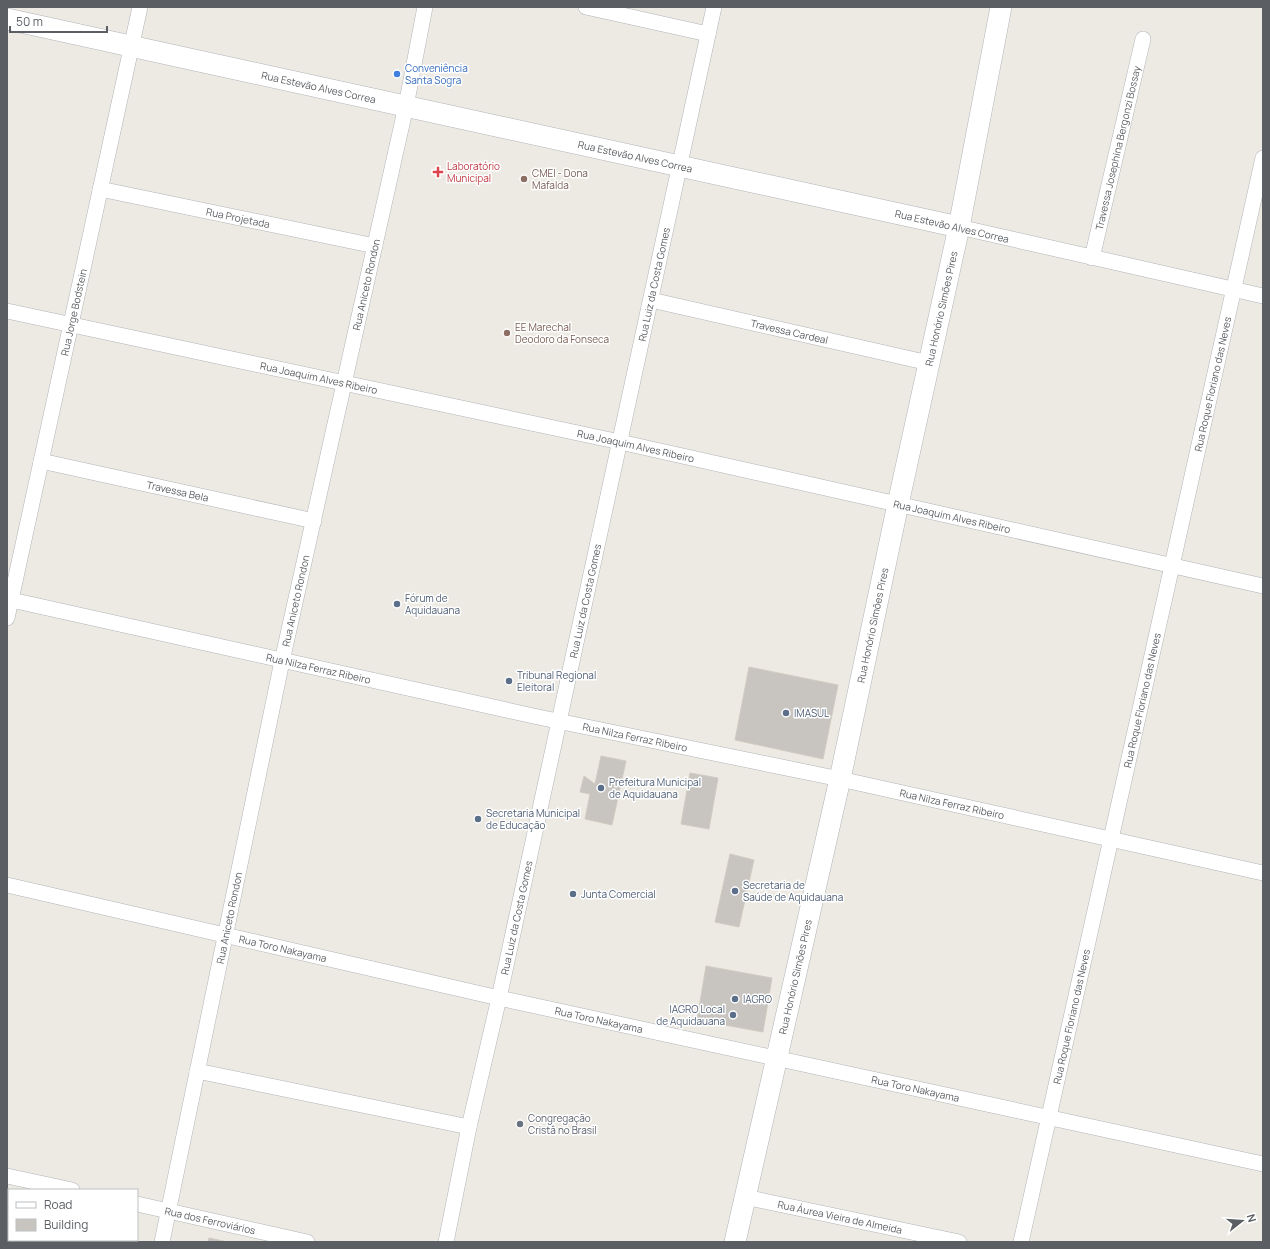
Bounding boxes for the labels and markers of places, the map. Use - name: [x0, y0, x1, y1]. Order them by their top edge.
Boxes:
- place label: Conveniência Santa Sogra: [405, 61, 468, 87]
- marker: Conveniência Santa Sogra: [392, 69, 402, 79]
- place label: Laboratório Municipal: [447, 159, 500, 185]
- marker: Laboratório Municipal: [432, 166, 444, 178]
- place label: CMEI - Dona Mafalda: [532, 166, 588, 192]
- marker: CMEI - Dona Mafalda: [519, 174, 529, 184]
- place label: EE Marechal Deodoro da Fonseca: [515, 320, 609, 346]
- marker: EE Marechal Deodoro da Fonseca: [502, 328, 512, 338]
- place label: Fórum de Aquidauana: [405, 591, 460, 617]
- marker: Fórum de Aquidauana: [392, 599, 402, 609]
- place label: Tribunal Regional Eleitoral: [517, 668, 596, 694]
- marker: Tribunal Regional Eleitoral: [504, 676, 514, 686]
- place label: IMASUL: [794, 706, 829, 720]
- marker: IMASUL: [781, 708, 791, 718]
- place label: Prefeitura Municipal de Aquidauana: [609, 775, 701, 801]
- marker: Prefeitura Municipal de Aquidauana: [596, 783, 606, 793]
- place label: Secretaria Municipal de Educação: [486, 806, 580, 832]
- marker: Secretaria Municipal de Educação: [473, 814, 483, 824]
- place label: Secretaria de Saúde de Aquidauana: [743, 878, 843, 904]
- marker: Secretaria de Saúde de Aquidauana: [730, 886, 740, 896]
- place label: Junta Comercial: [581, 887, 656, 901]
- marker: Junta Comercial: [568, 889, 578, 899]
- place label: IAGRO: [743, 992, 772, 1006]
- marker: IAGRO: [730, 994, 740, 1004]
- place label: IAGRO Local de Aquidauana: [656, 1002, 725, 1028]
- marker: IAGRO Local de Aquidauana: [728, 1010, 738, 1020]
- place label: Congregação Cristâ no Brasil: [528, 1111, 597, 1137]
- marker: Congregação Cristâ no Brasil: [515, 1119, 525, 1129]

